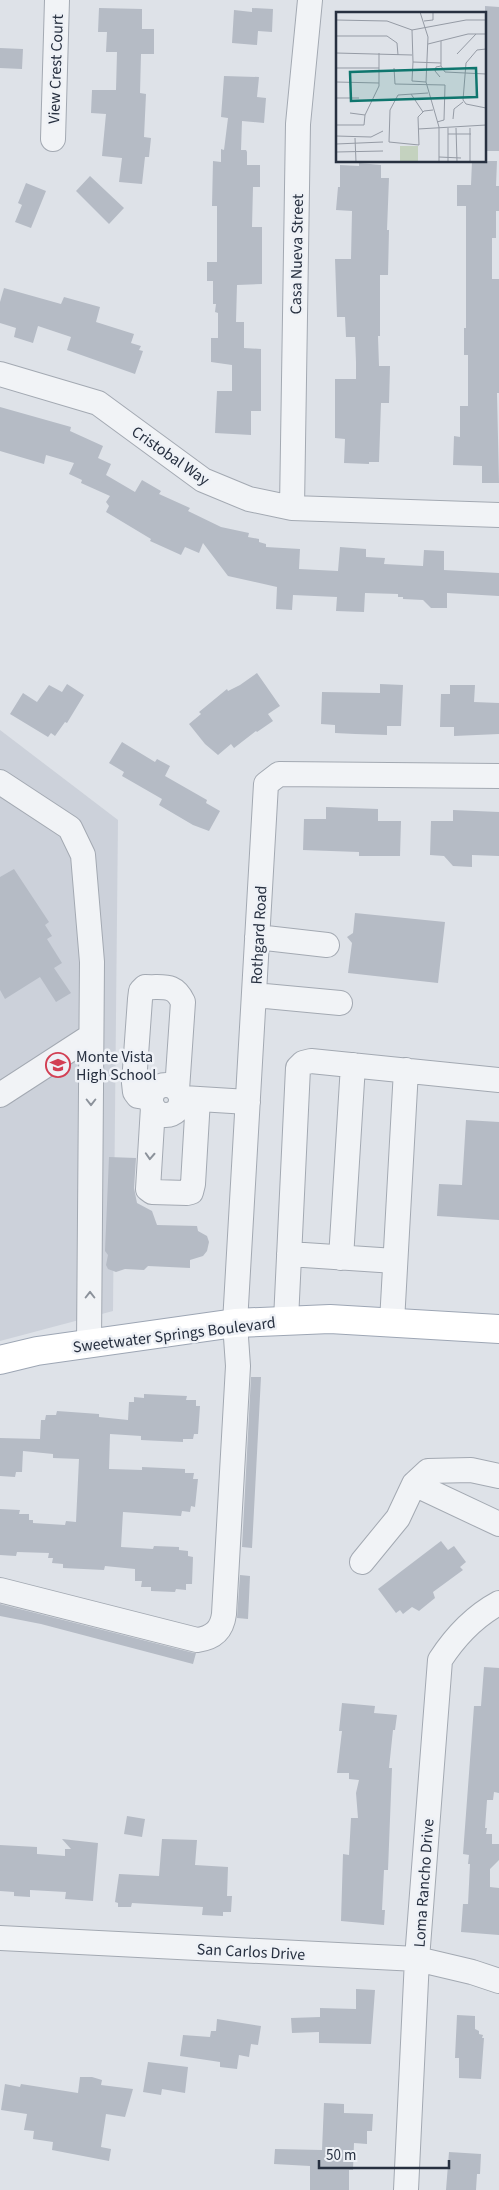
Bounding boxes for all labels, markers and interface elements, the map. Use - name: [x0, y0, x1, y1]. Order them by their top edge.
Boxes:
- inset map: [336, 12, 486, 162]
- street label: View Crest Court: [43, 13, 69, 124]
- street label: Casa Nueva Street: [285, 193, 309, 315]
- street label: Cristobal Way: [127, 421, 214, 491]
- street label: Rothgard Road: [245, 885, 273, 985]
- place label: Monte Vista High School: [76, 1046, 156, 1086]
- school or university icon: Monte Vista High School: [45, 1052, 71, 1078]
- one-way arrow: [86, 1098, 96, 1106]
- one-way arrow: [145, 1152, 156, 1160]
- one-way arrow: [85, 1291, 95, 1299]
- street label: Sweetwater Springs Boulevard: [71, 1312, 277, 1358]
- street label: Loma Rancho Drive: [409, 1818, 439, 1948]
- street label: San Carlos Drive: [196, 1938, 306, 1966]
- scale bar: [319, 2138, 449, 2170]
- text: 50 m: [326, 2145, 356, 2166]

